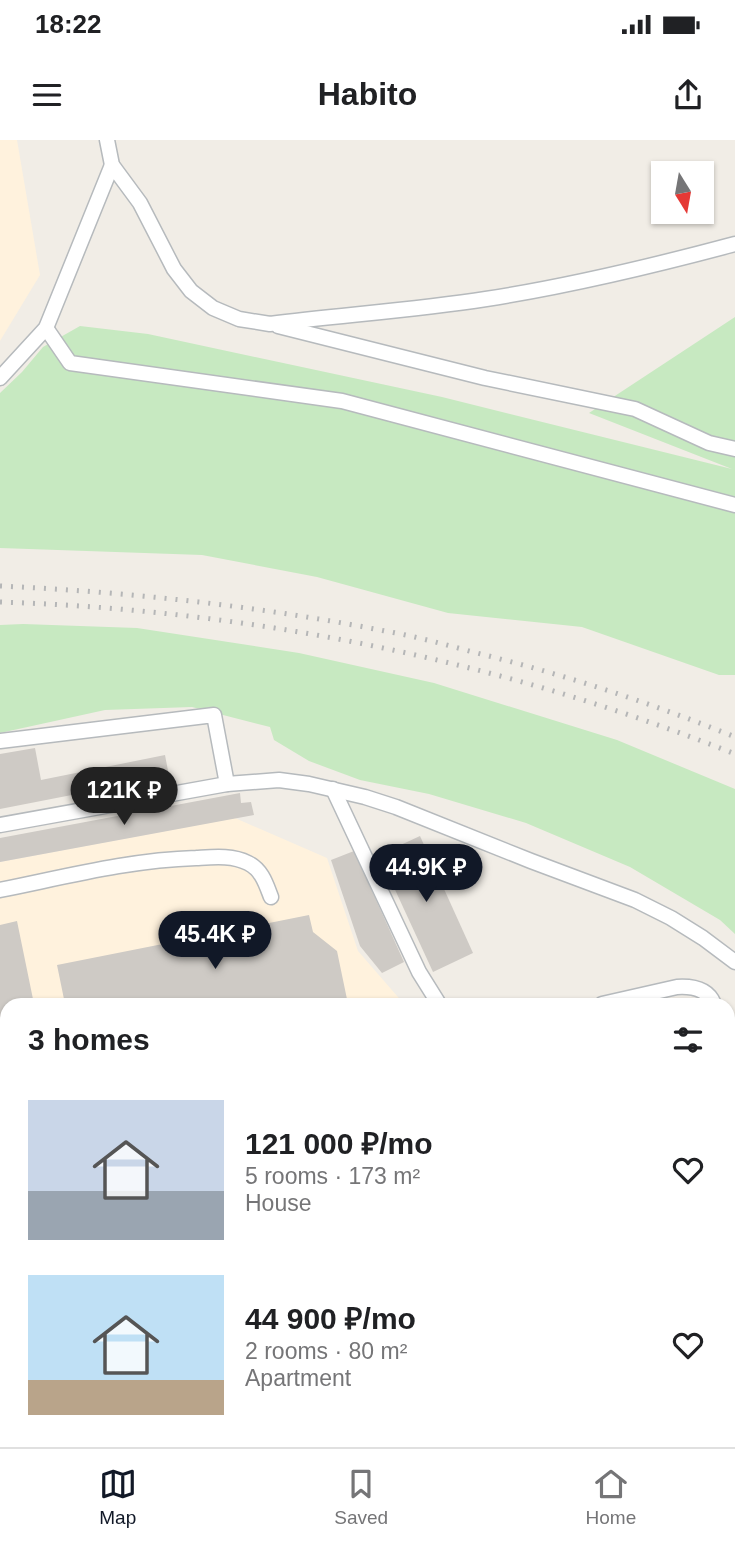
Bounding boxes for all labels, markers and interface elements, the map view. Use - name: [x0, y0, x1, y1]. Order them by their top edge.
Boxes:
- text: 18:22: [35, 9, 102, 39]
- icon: menu: [28, 76, 66, 114]
- text: Habito: [318, 76, 417, 112]
- icon: share: [669, 76, 707, 114]
- north arrow: [651, 161, 714, 224]
- map controls: [651, 161, 714, 224]
- pin: 121K ₽: [67, 768, 181, 827]
- text: 121K ₽: [87, 777, 161, 803]
- pin: 44.9K ₽: [361, 844, 491, 904]
- text: 44.9K ₽: [385, 854, 467, 880]
- pin: 45.4K ₽: [150, 912, 280, 971]
- text: 45.4K ₽: [174, 921, 256, 947]
- icon: filters: [669, 1021, 707, 1059]
- text: 3 homes: [28, 1023, 150, 1056]
- text: 121 000 ₽/mo: [245, 1127, 433, 1160]
- icon: home: [84, 1128, 168, 1212]
- icon: heart: [669, 1151, 707, 1189]
- text: 5 rooms · 173 m²: [245, 1163, 420, 1189]
- text: House: [245, 1190, 311, 1216]
- text: 44 900 ₽/mo: [245, 1302, 416, 1335]
- icon: home: [84, 1303, 168, 1387]
- icon: heart: [669, 1326, 707, 1364]
- text: 2 rooms · 80 m²: [245, 1338, 407, 1364]
- text: Apartment: [245, 1365, 351, 1391]
- tab: Map: [99, 1465, 137, 1529]
- tab: Saved: [334, 1465, 388, 1529]
- tab: Home: [586, 1465, 636, 1529]

